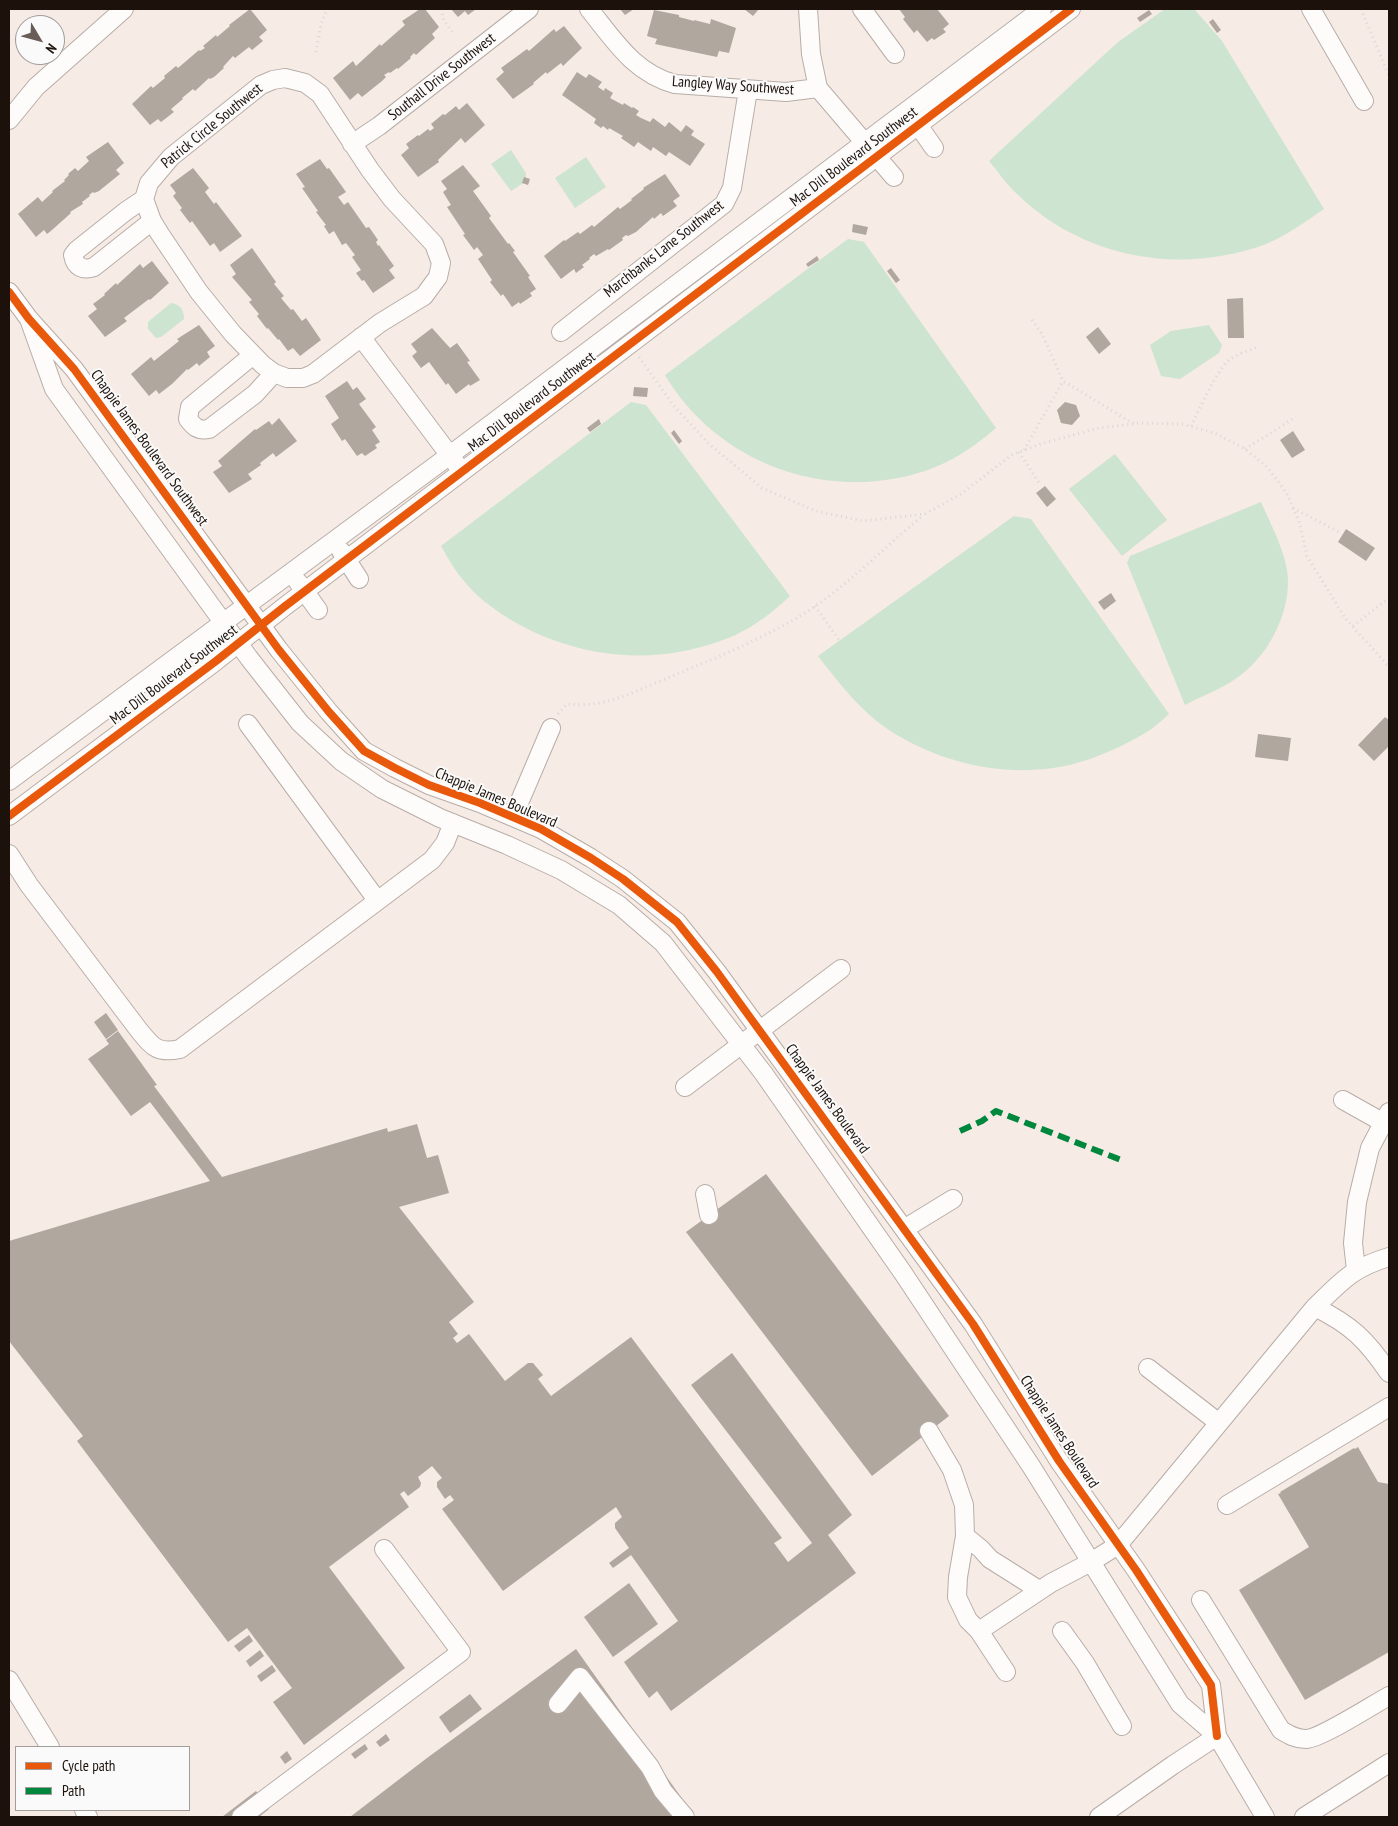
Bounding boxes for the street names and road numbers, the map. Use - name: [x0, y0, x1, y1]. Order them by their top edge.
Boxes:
- street label: Southall Drive Southwest: [385, 30, 499, 124]
- street label: Langley Way Southwest: [672, 73, 794, 99]
- street label: Patrick Circle Southwest: [158, 80, 266, 172]
- street label: Mac Dill Boulevard Southwest: [787, 103, 921, 211]
- street label: Marchbanks Lane Southwest: [601, 197, 727, 301]
- street label: Mac Dill Boulevard Southwest: [465, 348, 599, 456]
- street label: Chappie James Boulevard Southwest: [86, 367, 212, 529]
- street label: Mac Dill Boulevard Southwest: [107, 621, 241, 729]
- street label: Chappie James Boulevard: [432, 764, 560, 832]
- street label: Chappie James Boulevard: [781, 1041, 873, 1157]
- street label: Chappie James Boulevard: [1016, 1372, 1102, 1492]

